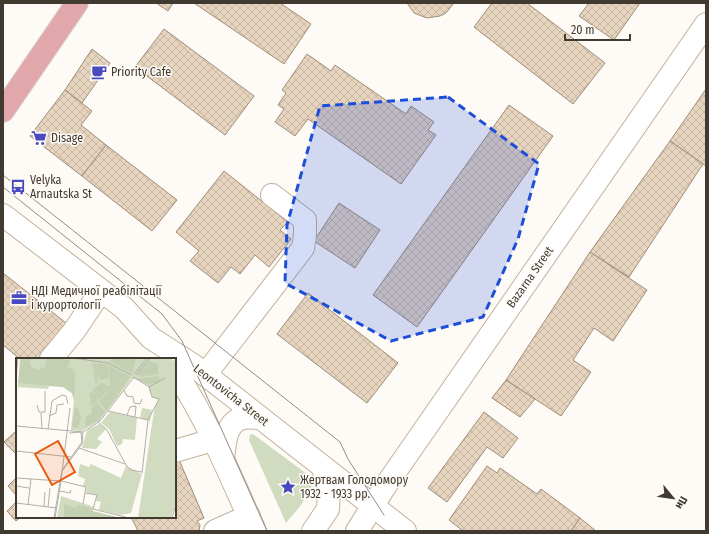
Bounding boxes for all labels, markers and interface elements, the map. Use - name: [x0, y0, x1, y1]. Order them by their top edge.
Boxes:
- scale bar: [565, 16, 630, 42]
- text: 20 m: [571, 23, 595, 37]
- cafe icon: Priority Cafe: [90, 63, 108, 81]
- place label: Priority Cafe: [111, 65, 171, 79]
- supermarket icon: Disage: [30, 129, 48, 147]
- place label: Disage: [51, 131, 83, 145]
- place label: Velyka Arnautska St: [30, 173, 92, 201]
- bus stop icon: Velyka Arnautska St: [9, 178, 27, 196]
- street label: Bazarna Street: [504, 244, 556, 310]
- place label: НДІ Медичної реабілітації і курортології: [31, 284, 163, 312]
- office icon: НДІ Медичної реабілітації і курортології: [10, 289, 28, 307]
- inset map: [16, 358, 176, 518]
- street label: Leontovicha Street: [191, 361, 271, 429]
- place label: Жертвам Голодомору 1932 - 1933 рр.: [300, 473, 409, 501]
- place icon: Жертвам Голодомору 1932 - 1933 рр.: [279, 478, 297, 496]
- north arrow: [653, 478, 693, 518]
- text: Пн: [673, 494, 690, 511]

